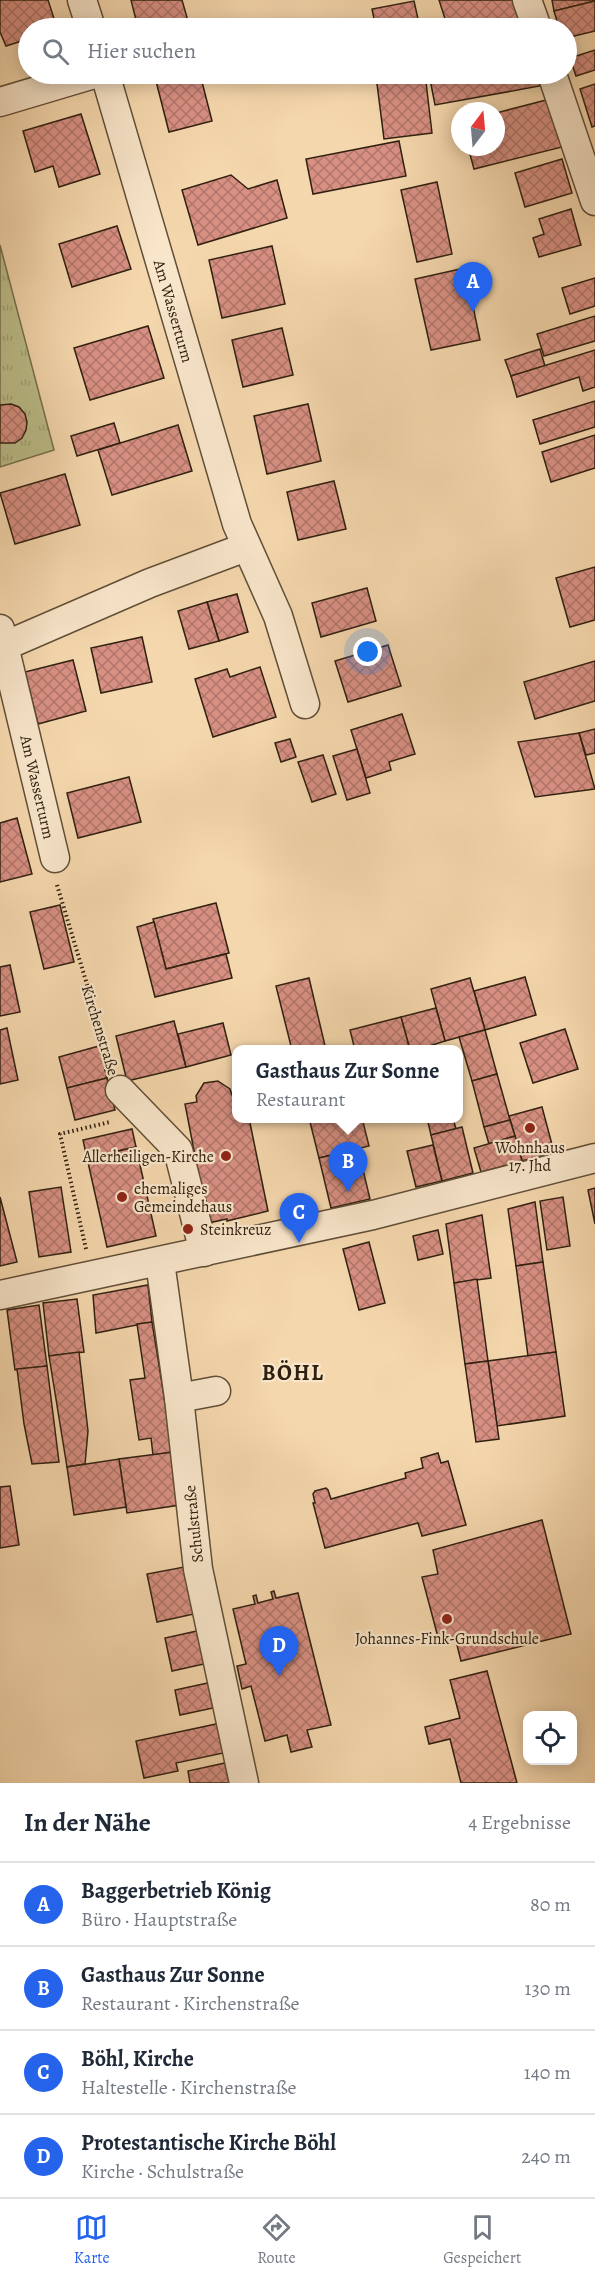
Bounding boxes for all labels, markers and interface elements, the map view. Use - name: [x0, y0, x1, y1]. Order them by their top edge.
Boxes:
- search box: [18, 18, 577, 84]
- icon: search: [39, 35, 72, 68]
- text: Hier suchen: [87, 36, 196, 66]
- north arrow: [451, 102, 505, 156]
- street label: Am Wasserturm: [148, 256, 198, 365]
- pin: A: [454, 262, 492, 312]
- your location: [353, 637, 382, 666]
- street label: Am Wasserturm: [14, 732, 60, 841]
- street label: Kirchenstraße: [76, 982, 124, 1078]
- popup: [232, 1045, 463, 1123]
- text: Gasthaus Zur Sonne: [256, 1056, 439, 1086]
- text: Restaurant: [256, 1086, 345, 1113]
- marker: Wohnhaus 17. Jhd: [523, 1121, 537, 1135]
- place label: Wohnhaus 17. Jhd: [494, 1137, 565, 1177]
- pin: B: [328, 1142, 368, 1192]
- place label: Allerheiligen-Kirche: [82, 1146, 214, 1168]
- marker: Allerheiligen-Kirche: [219, 1149, 233, 1163]
- place label: ehemaliges Gemeindehaus: [134, 1178, 232, 1218]
- marker: ehemaliges Gemeindehaus: [115, 1190, 129, 1204]
- pin: C: [280, 1194, 318, 1243]
- place label: Steinkreuz: [200, 1219, 271, 1241]
- marker: Steinkreuz: [181, 1222, 195, 1236]
- district label: BÖHL: [262, 1358, 324, 1388]
- street label: Schulstraße: [179, 1484, 209, 1564]
- marker: Johannes-Fink-Grundschule: [440, 1612, 454, 1626]
- pin: D: [260, 1626, 298, 1676]
- place label: Johannes-Fink-Grundschule: [355, 1628, 539, 1650]
- map controls: [523, 1711, 577, 1765]
- button: locate: [523, 1711, 577, 1765]
- text: In der Nähe: [24, 1805, 151, 1840]
- text: 4 Ergebnisse: [468, 1809, 571, 1836]
- text: Baggerbetrieb König: [81, 1876, 271, 1906]
- text: A: [37, 1891, 50, 1918]
- text: 80 m: [530, 1891, 571, 1918]
- text: Büro · Hauptstraße: [81, 1906, 237, 1933]
- text: Gasthaus Zur Sonne: [81, 1960, 265, 1990]
- text: B: [37, 1975, 50, 2002]
- text: 130 m: [525, 1975, 571, 2002]
- text: Restaurant · Kirchenstraße: [81, 1990, 300, 2017]
- text: Böhl, Kirche: [81, 2044, 194, 2074]
- text: C: [37, 2059, 50, 2086]
- text: 140 m: [524, 2059, 571, 2086]
- text: Haltestelle · Kirchenstraße: [81, 2074, 297, 2101]
- text: Protestantische Kirche Böhl: [81, 2128, 336, 2158]
- text: D: [37, 2143, 50, 2170]
- text: 240 m: [521, 2143, 571, 2170]
- text: Kirche · Schulstraße: [81, 2158, 244, 2185]
- tab: Karte: [74, 2211, 110, 2269]
- tab: Route: [257, 2211, 296, 2269]
- tab: Gespeichert: [443, 2211, 521, 2269]

